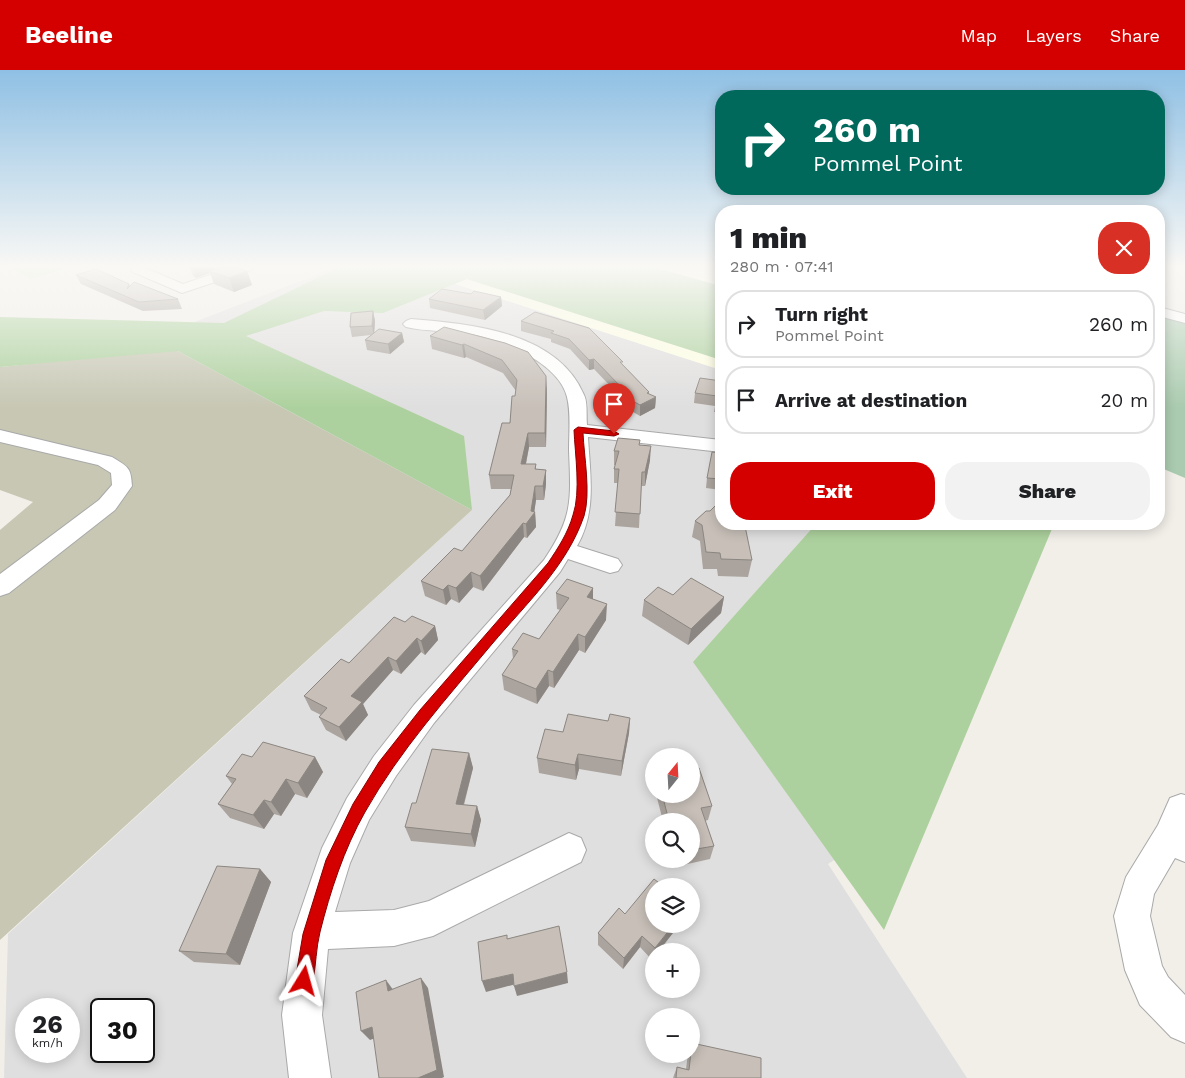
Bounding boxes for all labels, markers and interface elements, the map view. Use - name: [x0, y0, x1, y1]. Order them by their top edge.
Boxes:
- text: Beeline: [25, 21, 113, 49]
- text: Map: [960, 25, 997, 46]
- text: Layers: [1025, 25, 1082, 46]
- text: Share: [1110, 25, 1160, 46]
- text: 260 m: [813, 109, 921, 151]
- icon: right: [730, 110, 795, 175]
- text: Pommel Point: [813, 151, 962, 176]
- text: 1 min: [730, 220, 807, 255]
- button: close: [1098, 222, 1150, 274]
- text: 280 m · 07:41: [730, 257, 833, 276]
- text: Turn right: [775, 303, 868, 326]
- icon: right: [732, 310, 760, 338]
- text: 260 m: [1089, 313, 1148, 336]
- text: Pommel Point: [775, 326, 884, 345]
- pin: [593, 383, 635, 434]
- icon: arrive: [732, 386, 760, 414]
- text: Arrive at destination: [775, 389, 967, 412]
- text: 20 m: [1101, 389, 1148, 412]
- icon: arrive: [600, 390, 628, 418]
- button: Exit: [730, 462, 935, 520]
- button: Share: [945, 462, 1150, 520]
- north arrow: [645, 748, 700, 802]
- map controls: [645, 748, 700, 1063]
- button: search: [645, 813, 700, 868]
- button: layers: [645, 878, 700, 933]
- button: +: [645, 943, 700, 998]
- position arrow: [277, 954, 329, 1006]
- speed limit sign: 30: [90, 998, 155, 1063]
- button: −: [645, 1008, 700, 1063]
- text: 26: [32, 1010, 63, 1039]
- text: km/h: [32, 1036, 63, 1050]

